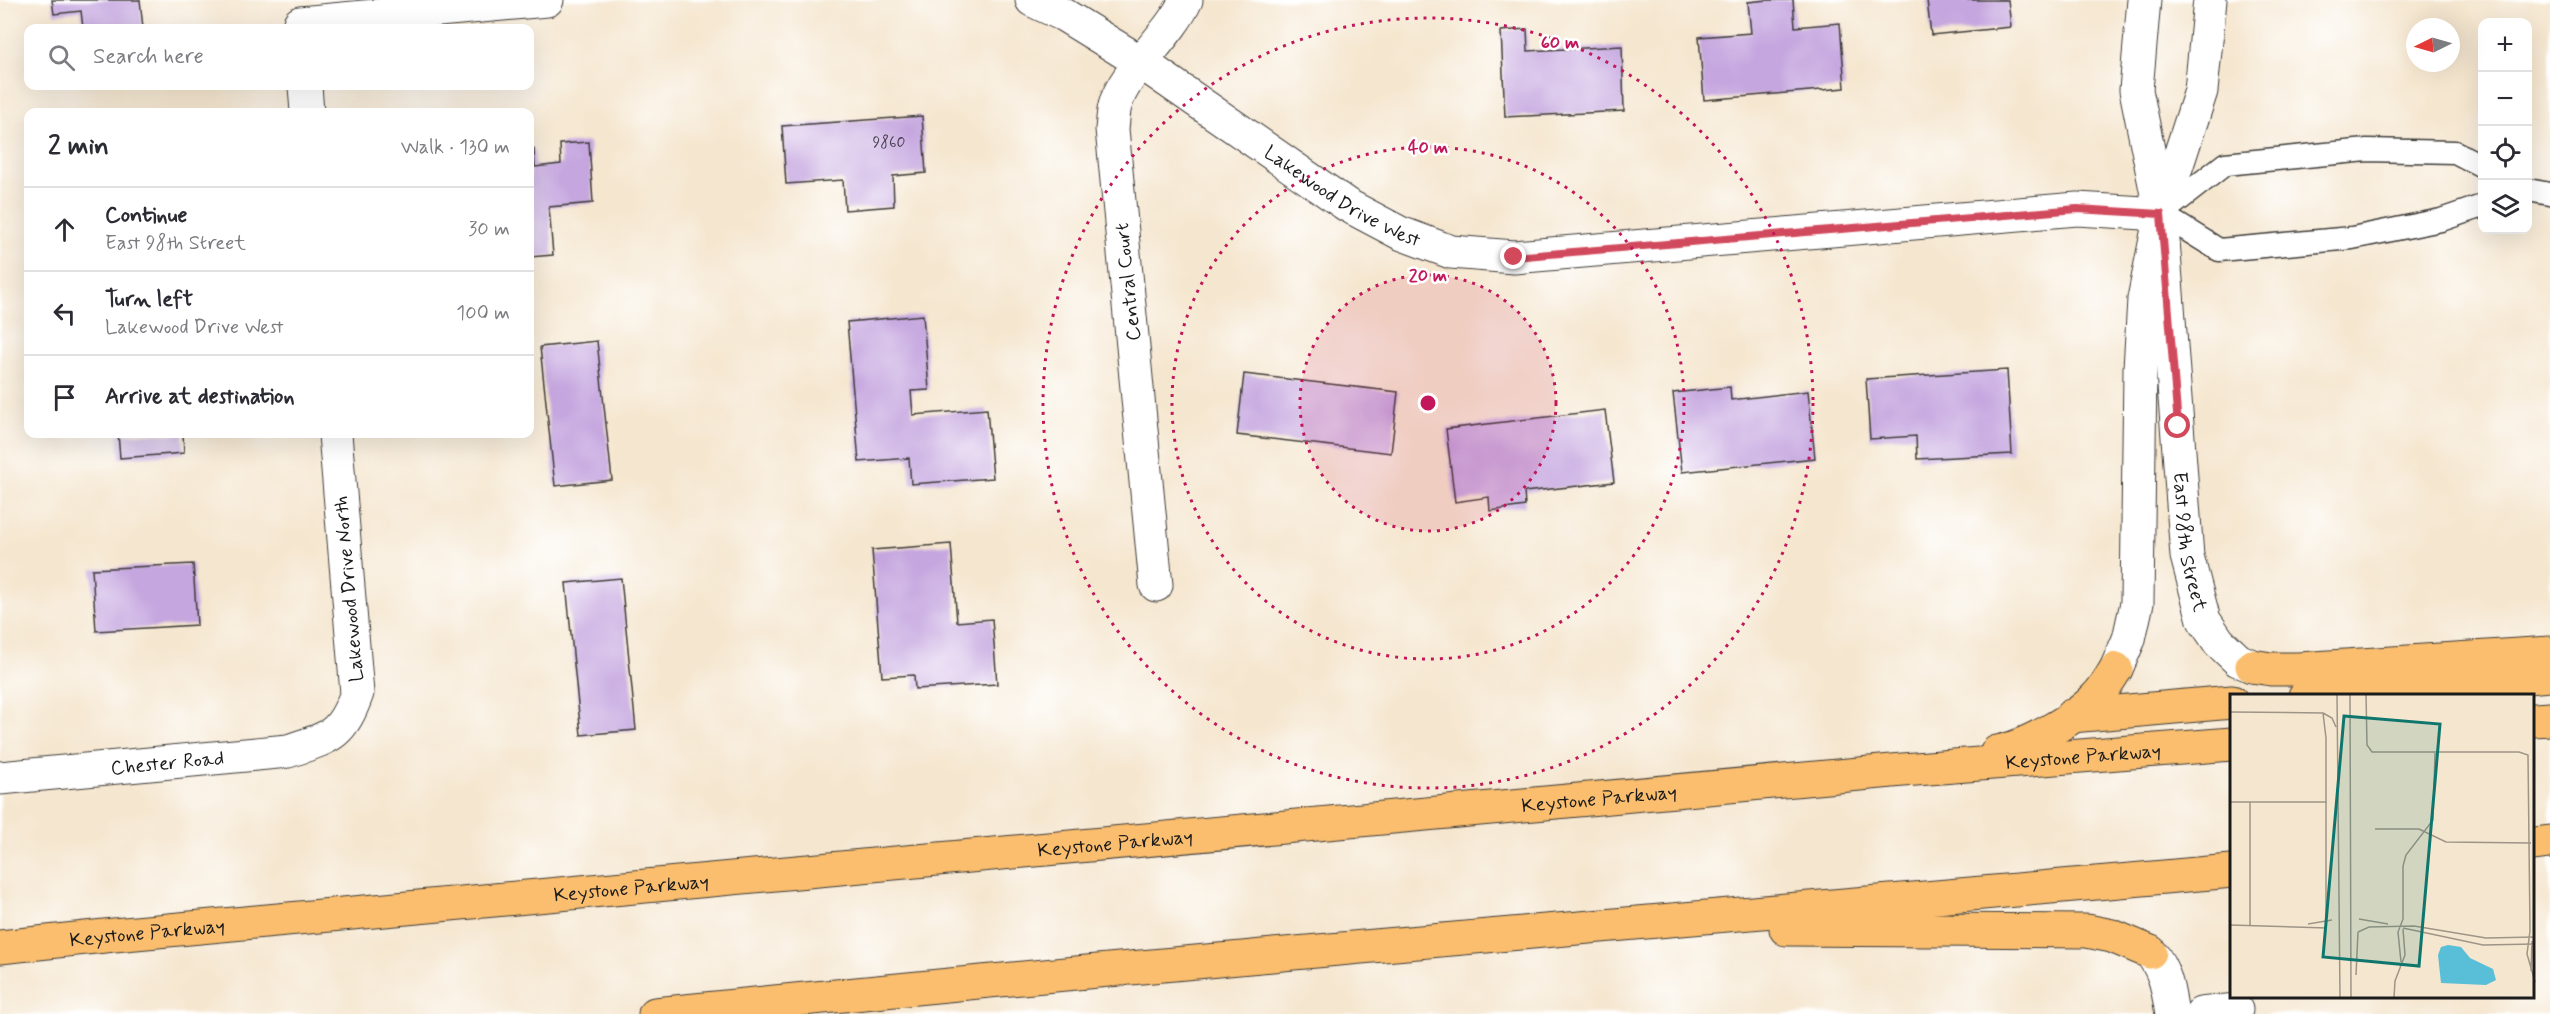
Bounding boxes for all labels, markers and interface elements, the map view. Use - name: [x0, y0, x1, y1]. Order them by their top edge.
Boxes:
- north arrow: [2406, 18, 2460, 72]
- map controls: [2478, 18, 2532, 234]
- button: +: [2478, 18, 2532, 72]
- search box: [24, 24, 534, 90]
- text: 60 m: [1541, 31, 1579, 55]
- icon: search: [45, 41, 78, 74]
- text: Search here: [93, 43, 204, 71]
- button: −: [2478, 72, 2532, 126]
- button: locate: [2478, 126, 2532, 180]
- text: 2 min: [48, 130, 109, 164]
- house number: 9860: [872, 132, 906, 153]
- text: Walk · 130 m: [401, 134, 510, 161]
- text: 40 m: [1408, 136, 1448, 160]
- street label: Lakewood Drive West: [1258, 140, 1424, 254]
- button: layers: [2478, 180, 2532, 234]
- text: Continue: [105, 202, 187, 230]
- icon: ahead: [48, 213, 81, 246]
- text: 30 m: [468, 216, 510, 243]
- street label: Central Court: [1109, 222, 1148, 342]
- text: East 98th Street: [105, 230, 246, 257]
- route end: [1500, 243, 1526, 269]
- text: 20 m: [1409, 264, 1447, 288]
- text: Turn left: [105, 286, 193, 314]
- icon: left: [48, 297, 81, 330]
- text: 100 m: [456, 300, 510, 327]
- text: Lakewood Drive West: [105, 314, 284, 341]
- icon: arrive: [48, 381, 81, 414]
- text: Arrive at destination: [105, 383, 295, 411]
- centre of rings: [1418, 393, 1438, 413]
- route start: [2164, 412, 2190, 438]
- street label: East 98th Street: [2166, 471, 2213, 615]
- street label: Lakewood Drive North: [328, 495, 371, 683]
- inset map: [2230, 694, 2535, 999]
- street label: Keystone Parkway: [2005, 738, 2162, 777]
- street label: Chester Road: [109, 745, 225, 783]
- street label: Keystone Parkway: [1520, 779, 1678, 820]
- street label: Keystone Parkway: [1036, 824, 1194, 865]
- street label: Keystone Parkway: [552, 868, 710, 909]
- street label: Keystone Parkway: [68, 913, 226, 955]

